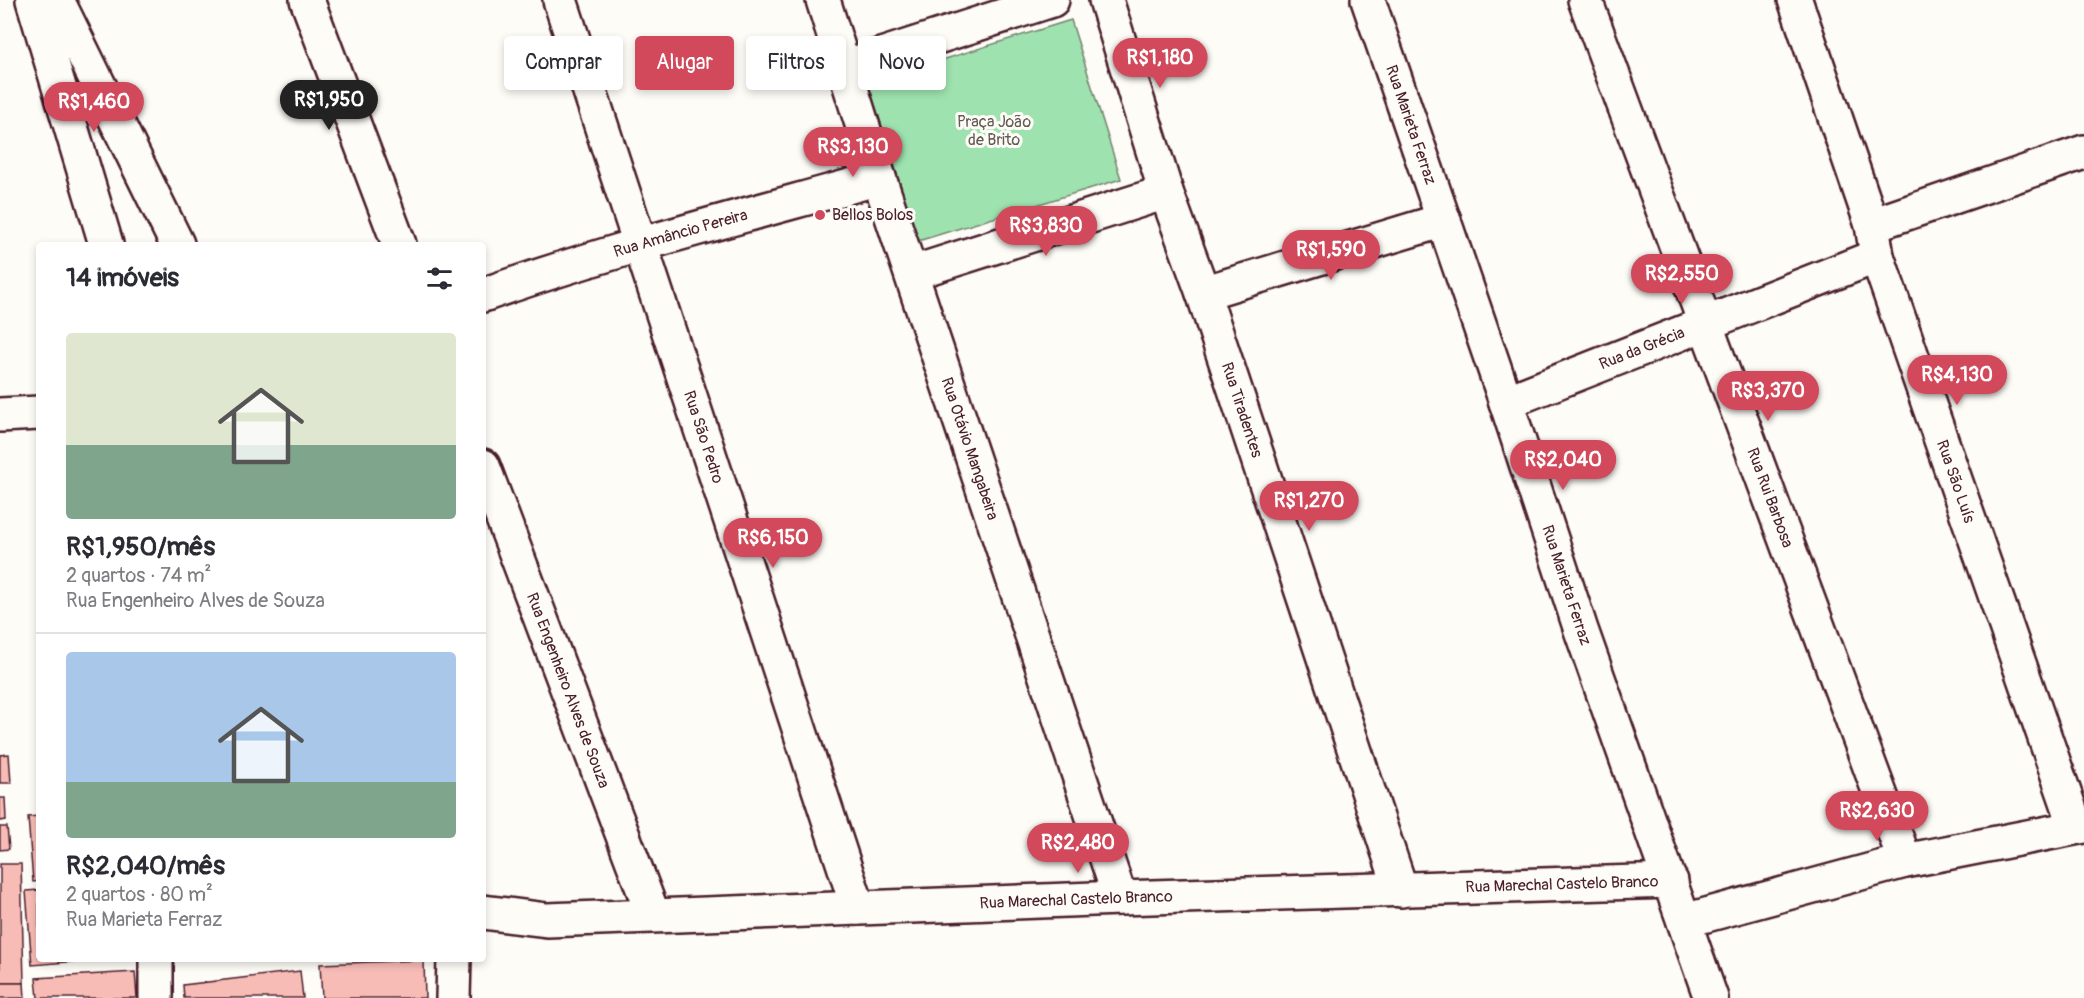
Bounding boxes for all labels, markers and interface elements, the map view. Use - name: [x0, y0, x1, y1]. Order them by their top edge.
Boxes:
- chip: Comprar: [504, 36, 623, 90]
- chip: Alugar: [635, 36, 734, 90]
- chip: Filtros: [746, 36, 846, 90]
- chip: Novo: [858, 36, 946, 90]
- pin: R$1,180: [1105, 38, 1215, 89]
- text: R$1,180: [1127, 45, 1193, 70]
- street label: Rua Marieta Ferraz: [1381, 62, 1441, 187]
- pin: R$1,950: [274, 80, 384, 131]
- pin: R$1,460: [39, 82, 149, 133]
- text: R$1,950: [294, 87, 364, 112]
- text: R$1,460: [58, 89, 130, 114]
- park label: Praça João de Brito: [957, 112, 1031, 150]
- pin: R$3,130: [798, 127, 908, 178]
- text: R$3,130: [817, 134, 889, 159]
- street label: Rua Amâncio Pereira: [611, 205, 750, 262]
- place label: Bellos Bolos: [832, 205, 913, 225]
- pin: R$3,830: [991, 206, 1101, 257]
- marker: Bellos Bolos: [813, 208, 827, 222]
- text: R$3,830: [1009, 213, 1083, 238]
- pin: R$1,590: [1276, 230, 1386, 281]
- text: R$1,590: [1296, 237, 1366, 262]
- pin: R$2,550: [1627, 254, 1737, 305]
- text: R$2,550: [1645, 261, 1719, 286]
- text: 14 imóveis: [66, 262, 179, 294]
- icon: filters: [423, 262, 456, 295]
- street label: Rua da Grécia: [1596, 323, 1688, 374]
- pin: R$4,130: [1902, 355, 2012, 406]
- street label: Rua Tiradentes: [1217, 360, 1267, 460]
- text: R$4,130: [1921, 362, 1993, 387]
- pin: R$3,370: [1713, 371, 1823, 422]
- icon: home: [207, 372, 315, 480]
- street label: Rua Otávio Mangabeira: [936, 375, 1003, 523]
- text: R$3,370: [1731, 378, 1805, 403]
- street label: Rua São Pedro: [679, 388, 728, 486]
- street label: Rua São Luís: [1932, 437, 1979, 526]
- pin: R$2,040: [1508, 440, 1618, 491]
- street label: Rua Rui Barbosa: [1742, 445, 1798, 551]
- text: R$2,040: [1524, 447, 1602, 472]
- pin: R$1,270: [1254, 481, 1364, 532]
- text: R$1,270: [1274, 488, 1344, 513]
- pin: R$6,150: [718, 518, 828, 569]
- street label: Rua Marieta Ferraz: [1537, 523, 1596, 648]
- text: R$6,150: [737, 525, 809, 550]
- text: R$1,950/mês: [66, 531, 215, 563]
- text: 2 quartos · 74 m²: [66, 563, 211, 588]
- text: Rua Engenheiro Alves de Souza: [66, 588, 325, 613]
- street label: Rua Engenheiro Alves de Souza: [522, 590, 614, 791]
- icon: home: [207, 691, 315, 799]
- pin: R$2,630: [1822, 791, 1932, 842]
- text: R$2,630: [1839, 798, 1915, 823]
- pin: R$2,480: [1023, 823, 1133, 874]
- text: R$2,480: [1041, 830, 1115, 855]
- text: R$2,040/mês: [66, 850, 225, 882]
- street label: Rua Marechal Castelo Branco: [1465, 871, 1659, 897]
- text: 2 quartos · 80 m²: [66, 882, 213, 907]
- street label: Rua Marechal Castelo Branco: [979, 886, 1173, 913]
- text: Rua Marieta Ferraz: [66, 907, 223, 932]

